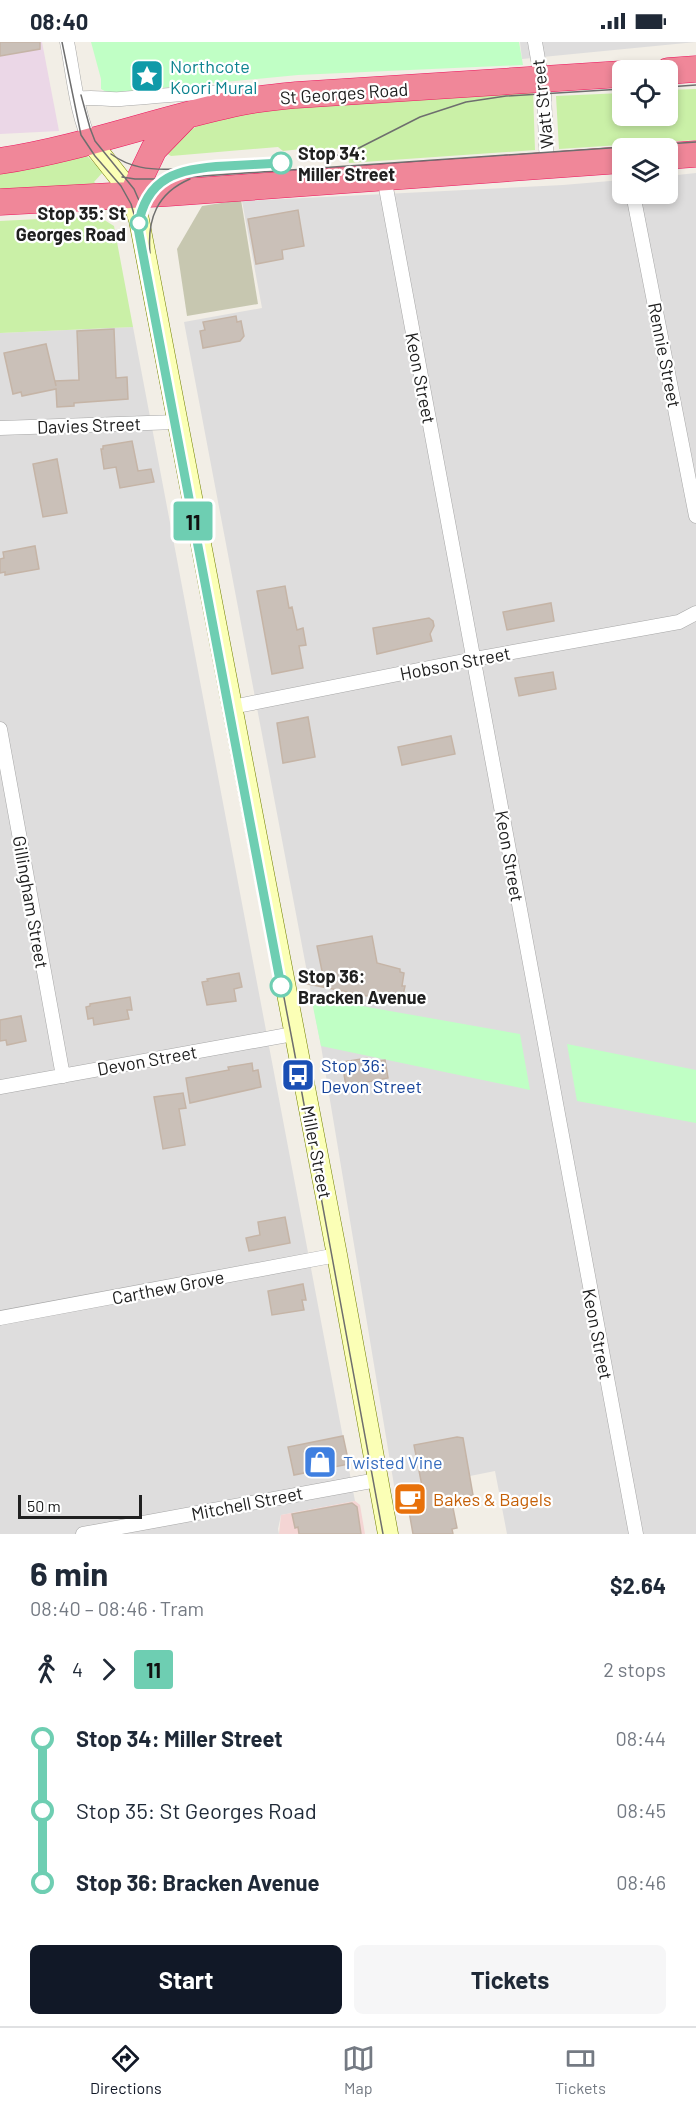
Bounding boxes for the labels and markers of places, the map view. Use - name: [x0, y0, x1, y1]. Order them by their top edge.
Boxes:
- place label: Northcote Koori Mural: [170, 55, 257, 98]
- place icon: Northcote Koori Mural: [129, 58, 165, 94]
- place label: Stop 34: Miller Street: [298, 142, 395, 185]
- marker: Stop 34: Miller Street: [270, 152, 292, 174]
- place label: Stop 35: St Georges Road: [16, 202, 126, 245]
- marker: Stop 35: St Georges Road: [130, 214, 148, 232]
- place label: Stop 36: Bracken Avenue: [298, 965, 427, 1008]
- marker: Stop 36: Bracken Avenue: [270, 975, 292, 997]
- place label: Stop 36: Devon Street: [321, 1054, 422, 1097]
- bus stop icon: Stop 36: Devon Street: [280, 1057, 316, 1093]
- shop icon: Twisted Vine: [302, 1444, 338, 1480]
- place label: Twisted Vine: [343, 1451, 443, 1473]
- cafe icon: Bakes & Bagels: [392, 1481, 428, 1517]
- place label: Bakes & Bagels: [433, 1488, 552, 1510]

